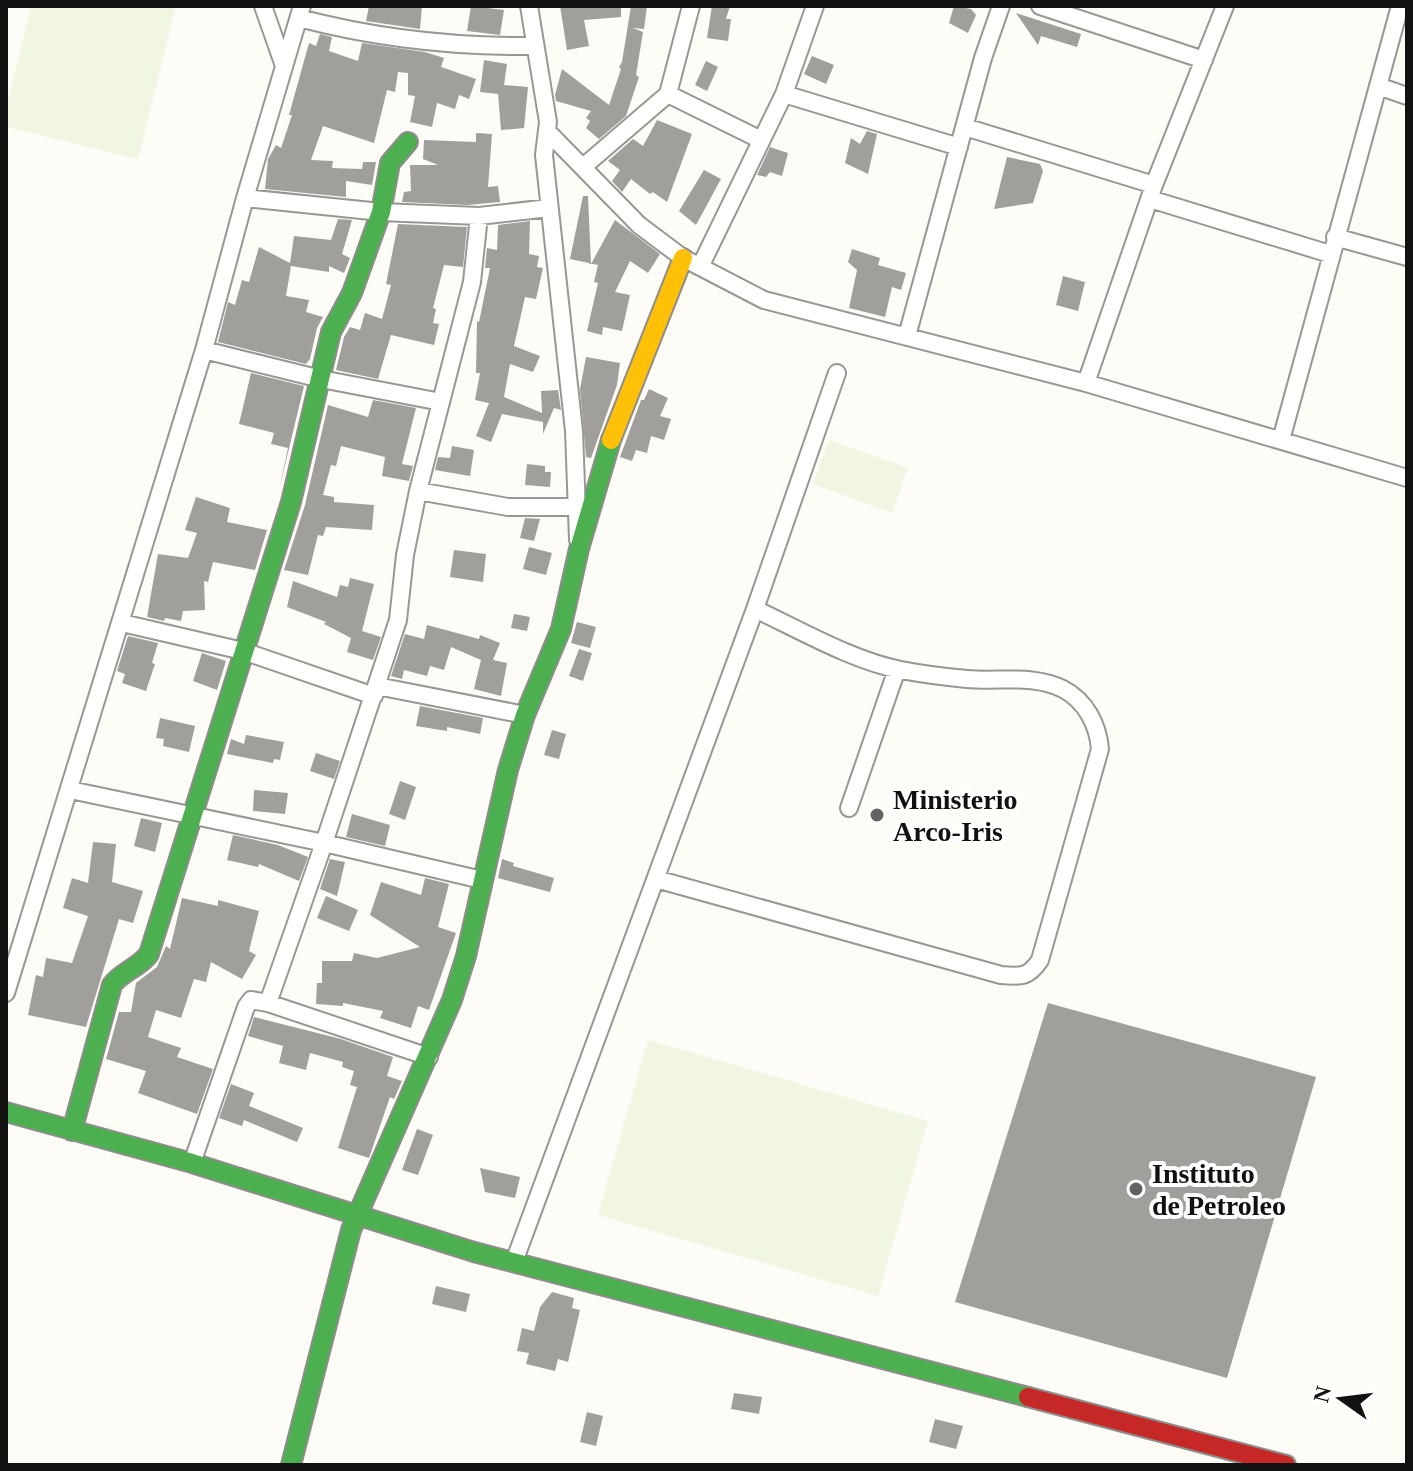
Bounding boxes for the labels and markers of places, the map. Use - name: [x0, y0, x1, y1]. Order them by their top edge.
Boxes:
- place label: Ministerio Arco-Iris: [893, 784, 1017, 847]
- marker: Ministerio Arco-Iris: [868, 806, 886, 824]
- place label: Instituto de Petroleo: [1152, 1158, 1286, 1221]
- marker: Instituto de Petroleo: [1127, 1180, 1145, 1198]

